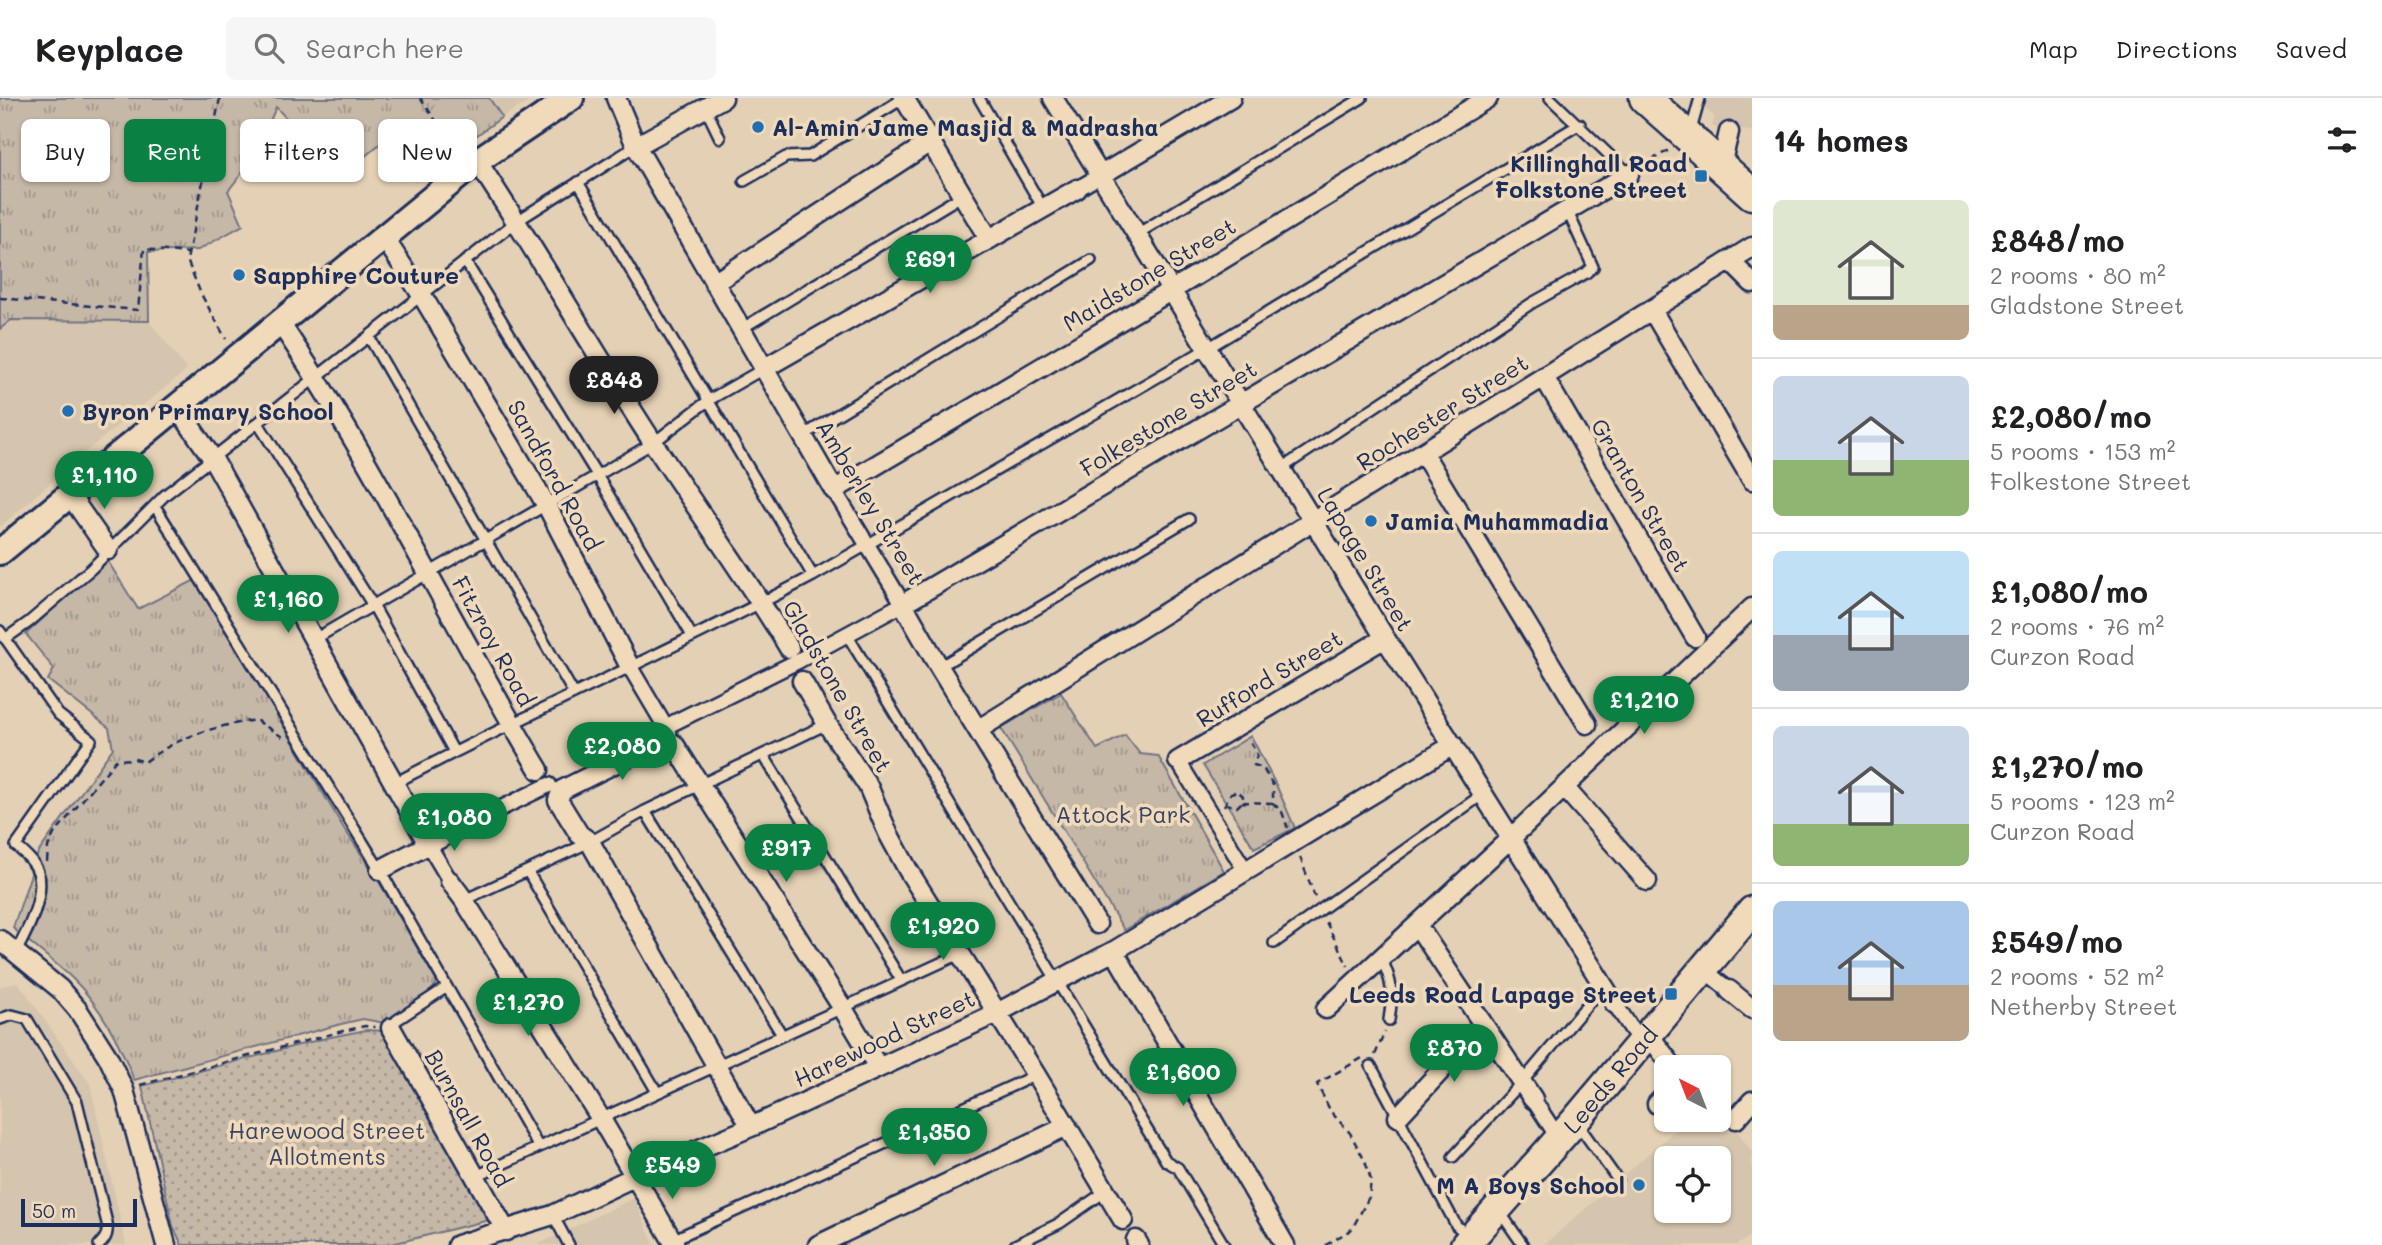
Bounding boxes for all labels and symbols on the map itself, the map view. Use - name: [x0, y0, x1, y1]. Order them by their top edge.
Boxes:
- place label: Al-Amin Jame Masjid & Madrasha: [772, 112, 1159, 142]
- marker: Al-Amin Jame Masjid & Madrasha: [750, 119, 766, 135]
- place label: Killinghall Road Folkstone Street: [1495, 148, 1687, 204]
- marker: Killinghall Road Folkstone Street: [1693, 168, 1709, 184]
- street label: Maidstone Street: [1057, 210, 1241, 338]
- pin: £691: [889, 236, 971, 295]
- place label: Sapphire Couture: [253, 260, 459, 290]
- marker: Sapphire Couture: [231, 267, 247, 283]
- street label: Rochester Street: [1351, 347, 1533, 477]
- street label: Folkestone Street: [1074, 353, 1262, 483]
- pin: £848: [573, 356, 655, 416]
- street label: Sandford Road: [501, 394, 609, 556]
- place label: Byron Primary School: [82, 396, 334, 426]
- marker: Byron Primary School: [60, 403, 76, 419]
- street label: Granton Street: [1585, 413, 1697, 577]
- street label: Amberley Street: [810, 414, 932, 590]
- pin: £1,110: [47, 452, 161, 511]
- street label: Lapage Street: [1311, 481, 1421, 637]
- place label: Jamia Muhammadia: [1385, 506, 1609, 536]
- marker: Jamia Muhammadia: [1363, 513, 1379, 529]
- street label: Fitzroy Road: [446, 570, 542, 712]
- pin: £1,160: [231, 575, 345, 635]
- street label: Gladstone Street: [776, 594, 900, 778]
- street label: Rufford Street: [1190, 623, 1348, 733]
- pin: £1,210: [1587, 676, 1701, 736]
- pin: £2,080: [565, 722, 679, 782]
- pin: £1,080: [397, 794, 511, 853]
- park label: Attock Park: [1055, 799, 1191, 829]
- pin: £917: [745, 824, 827, 884]
- pin: £1,920: [886, 902, 1000, 962]
- pin: £1,270: [471, 978, 585, 1038]
- place label: Leeds Road Lapage Street: [1349, 979, 1657, 1009]
- street label: Harewood Street: [788, 983, 980, 1093]
- marker: Leeds Road Lapage Street: [1663, 986, 1679, 1002]
- street label: Leeds Road: [1556, 1020, 1664, 1139]
- pin: £870: [1413, 1024, 1495, 1084]
- street label: Burnsall Road: [419, 1044, 519, 1192]
- pin: £1,600: [1126, 1048, 1240, 1108]
- north arrow: [1654, 1055, 1731, 1132]
- pin: £1,350: [877, 1108, 991, 1168]
- park label: Harewood Street Allotments: [229, 1115, 425, 1171]
- pin: £549: [631, 1142, 713, 1201]
- place label: M A Boys School: [1436, 1170, 1625, 1200]
- marker: M A Boys School: [1631, 1177, 1647, 1193]
- scale bar: [21, 1196, 136, 1228]

